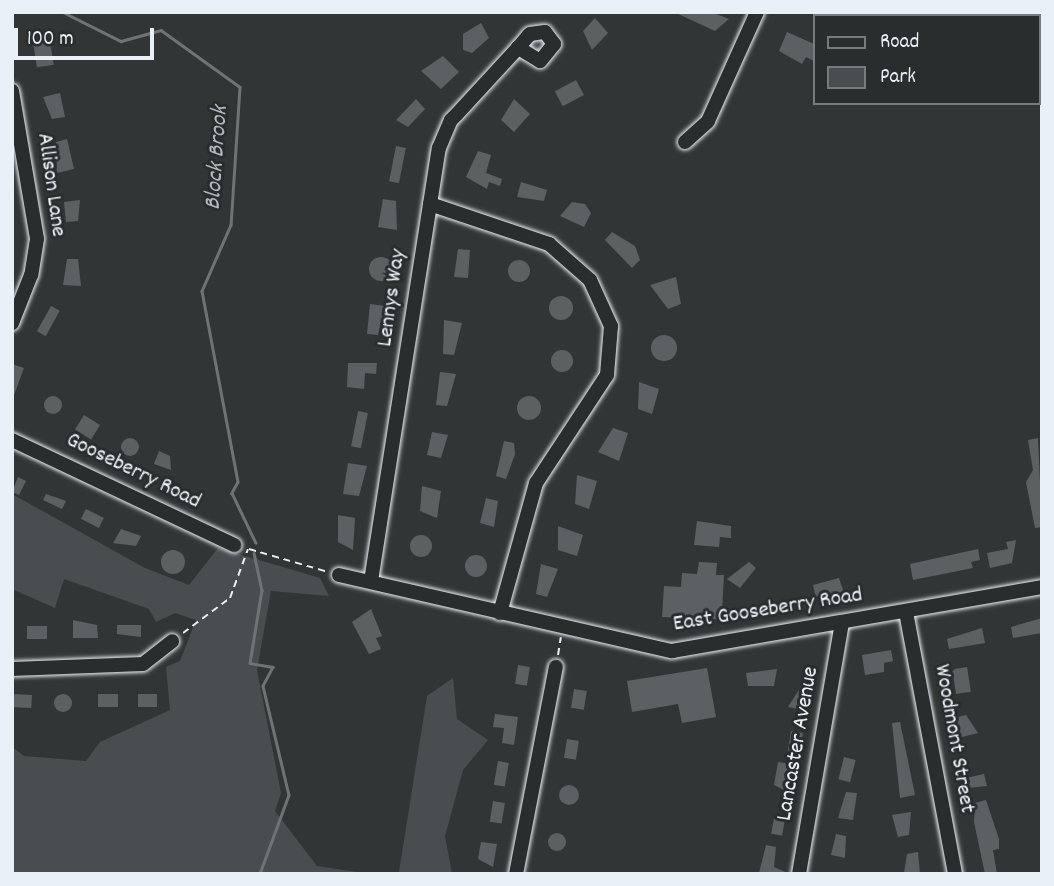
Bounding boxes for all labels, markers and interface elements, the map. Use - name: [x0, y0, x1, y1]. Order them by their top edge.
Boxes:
- scale bar: [18, 14, 158, 58]
- legend: [813, 14, 1040, 105]
- text: 100 m: [27, 25, 74, 55]
- text: Road: [880, 28, 919, 58]
- text: Park: [880, 63, 916, 93]
- water label: Block Brook: [200, 105, 236, 211]
- street label: Allison Lane: [29, 131, 71, 239]
- street label: Lennys Way: [372, 247, 414, 349]
- street label: Gooseberry Road: [61, 427, 205, 517]
- street label: East Gooseberry Road: [671, 582, 865, 640]
- street label: Woodmont Street: [926, 662, 980, 816]
- street label: Lancaster Avenue: [772, 665, 826, 823]

